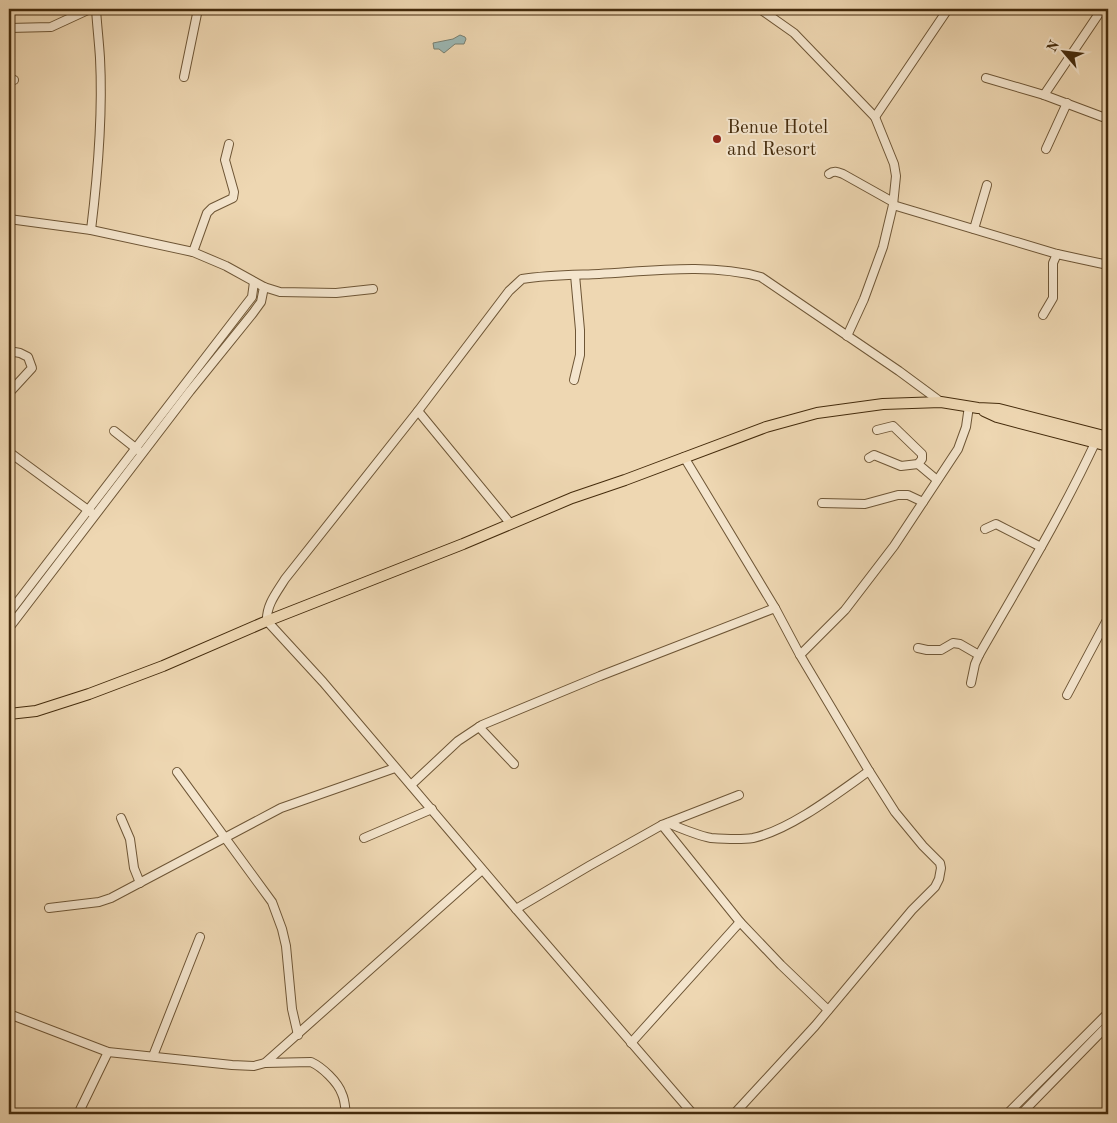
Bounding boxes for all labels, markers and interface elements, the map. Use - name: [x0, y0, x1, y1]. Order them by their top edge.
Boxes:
- north arrow: [1040, 28, 1090, 78]
- text: N: [1045, 38, 1062, 54]
- place label: Benue Hotel and Resort: [727, 119, 828, 160]
- marker: Benue Hotel and Resort: [711, 133, 723, 145]

